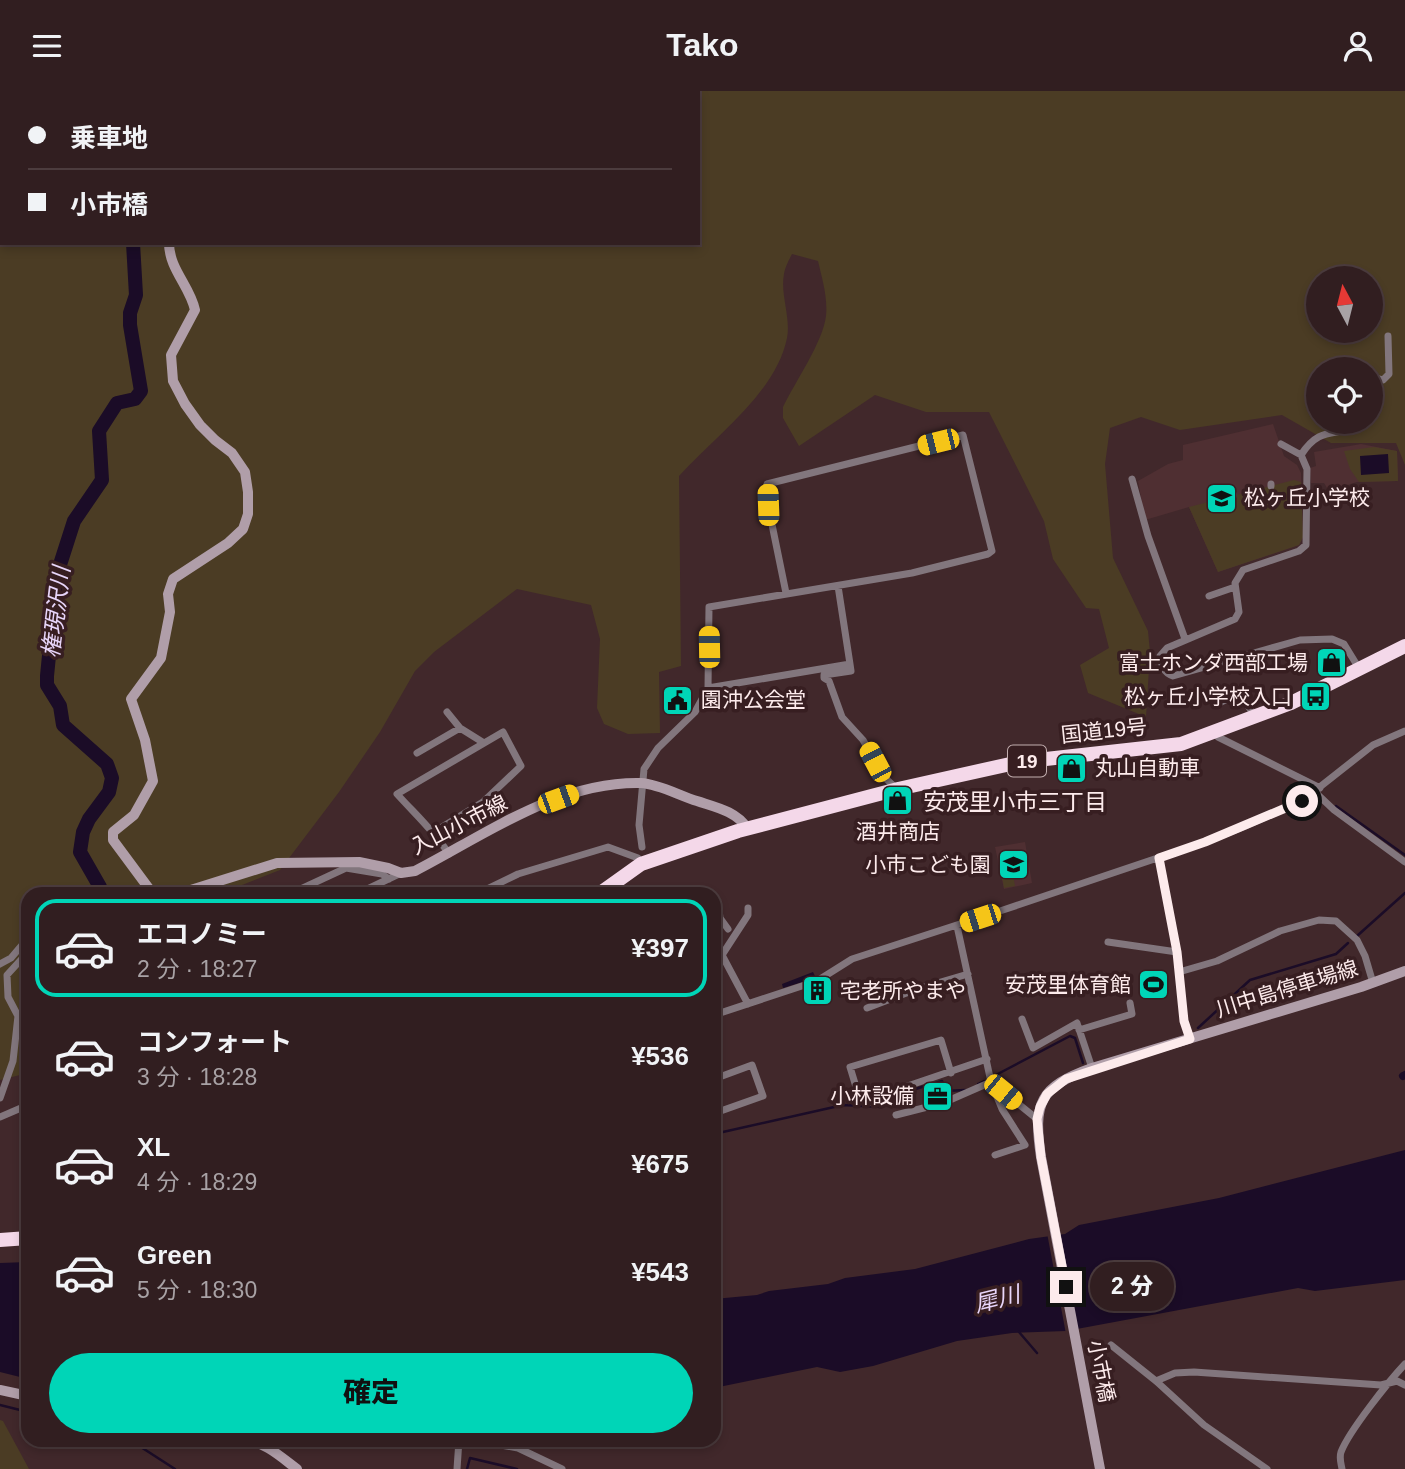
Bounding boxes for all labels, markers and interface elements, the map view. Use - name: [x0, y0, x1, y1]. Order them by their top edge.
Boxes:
- icon: menu: [28, 27, 66, 65]
- text: Tako: [666, 27, 739, 63]
- icon: person: [1339, 27, 1377, 65]
- text: 乗車地: [70, 123, 148, 153]
- text: 小市橋: [70, 190, 148, 220]
- north arrow: [1306, 266, 1382, 343]
- map controls: [1306, 266, 1383, 434]
- button: locate: [1306, 357, 1383, 434]
- car: [916, 427, 961, 457]
- school or university icon: 松ヶ丘小学校: [1204, 481, 1238, 515]
- car: [757, 484, 780, 526]
- place label: 松ヶ丘小学校: [1244, 486, 1370, 509]
- water label: 権現沢川: [37, 562, 75, 659]
- car: [699, 626, 720, 668]
- shop icon: 富士ホンダ西部工場: [1314, 646, 1348, 680]
- place label: 富士ホンダ西部工場: [1119, 651, 1308, 674]
- bus stop icon: 松ヶ丘小学校入口: [1298, 680, 1332, 714]
- public building icon: 園沖公会堂: [661, 683, 695, 717]
- place label: 松ヶ丘小学校入口: [1124, 685, 1292, 708]
- place label: 園沖公会堂: [701, 688, 806, 711]
- street label: 国道19号: [1060, 715, 1148, 746]
- car: [856, 739, 895, 785]
- road number: 19: [1008, 745, 1046, 776]
- shop icon: 丸山自動車: [1055, 751, 1089, 785]
- place label: 丸山自動車: [1095, 756, 1200, 779]
- car: [535, 782, 582, 816]
- shop icon: 酒井商店: [881, 783, 915, 817]
- route start: [1286, 785, 1318, 817]
- district label: 安茂里小市三丁目: [923, 789, 1107, 815]
- street label: 入山小市線: [407, 790, 511, 859]
- place label: 酒井商店: [856, 820, 940, 843]
- school or university icon: 小市こども園: [997, 848, 1031, 882]
- place label: 小市こども園: [865, 853, 991, 876]
- car: [957, 902, 1004, 934]
- icon: car: [53, 917, 116, 980]
- text: エコノミー: [137, 919, 267, 949]
- text: ¥397: [631, 933, 689, 963]
- text: 2 分 · 18:27: [137, 956, 257, 982]
- street label: 川中島停車場線: [1213, 956, 1361, 1021]
- sports icon: 安茂里体育館: [1137, 968, 1171, 1002]
- place label: 安茂里体育館: [1005, 973, 1131, 996]
- building icon: 宅老所やまや: [800, 974, 834, 1008]
- place label: 宅老所やまや: [840, 979, 966, 1002]
- icon: car: [53, 1025, 116, 1088]
- text: コンフォート: [137, 1027, 292, 1057]
- text: ¥536: [631, 1041, 689, 1071]
- text: 3 分 · 18:28: [137, 1064, 257, 1090]
- car: [981, 1071, 1026, 1113]
- office icon: 小林設備: [920, 1079, 954, 1113]
- place label: 小林設備: [830, 1084, 914, 1107]
- text: XL: [137, 1132, 170, 1162]
- icon: car: [53, 1133, 116, 1196]
- text: ¥675: [631, 1149, 689, 1179]
- text: 4 分 · 18:29: [137, 1169, 257, 1195]
- text: Green: [137, 1240, 212, 1270]
- icon: car: [53, 1241, 116, 1304]
- text: ¥543: [631, 1257, 689, 1287]
- callout: 2 分: [1090, 1263, 1174, 1311]
- route end: [1050, 1271, 1082, 1303]
- text: 2 分: [1111, 1273, 1153, 1299]
- text: 5 分 · 18:30: [137, 1277, 257, 1303]
- water label: 犀川: [972, 1280, 1025, 1317]
- street label: 小市橋: [1084, 1338, 1119, 1404]
- button: 確定: [49, 1353, 693, 1433]

